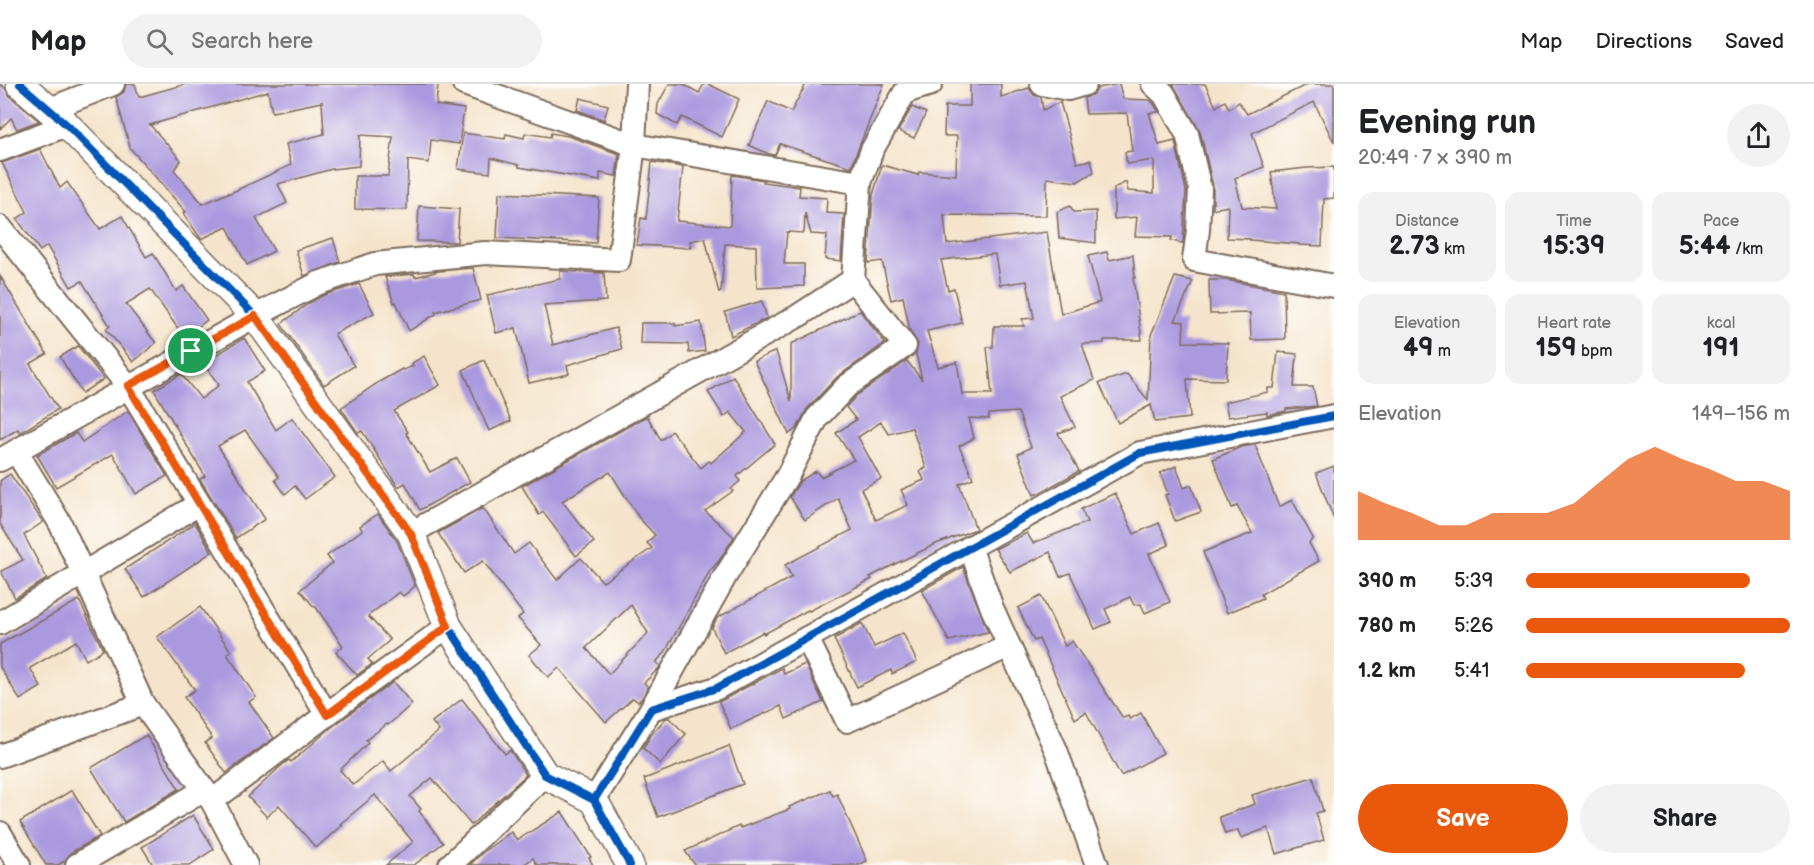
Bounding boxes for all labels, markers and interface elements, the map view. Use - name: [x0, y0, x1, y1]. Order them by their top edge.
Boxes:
- search box: [122, 14, 542, 68]
- text: Map: [30, 25, 86, 58]
- icon: search: [143, 25, 176, 58]
- text: Search here: [191, 28, 313, 55]
- text: Map: [1520, 29, 1563, 54]
- text: Directions: [1596, 29, 1692, 54]
- text: Saved: [1725, 29, 1784, 54]
- text: Evening run: [1358, 103, 1536, 143]
- button: share: [1727, 104, 1790, 167]
- text: 20:49 · 7 × 390 m: [1358, 146, 1512, 170]
- text: Distance: [1395, 212, 1459, 231]
- text: Time: [1556, 212, 1592, 231]
- text: Pace: [1703, 212, 1739, 231]
- text: 2.73: [1389, 231, 1440, 262]
- text: 15:39: [1543, 231, 1605, 262]
- text: 5:44: [1679, 231, 1731, 262]
- text: km: [1440, 240, 1465, 259]
- text: /km: [1731, 240, 1763, 259]
- text: Elevation: [1394, 314, 1460, 333]
- text: Heart rate: [1537, 314, 1611, 333]
- text: kcal: [1707, 314, 1735, 333]
- pin: [165, 325, 216, 376]
- text: 49: [1403, 333, 1434, 364]
- text: 159: [1535, 333, 1577, 364]
- text: 191: [1702, 333, 1740, 364]
- icon: arrive: [174, 334, 207, 367]
- text: m: [1434, 342, 1451, 361]
- text: bpm: [1577, 342, 1613, 361]
- text: Elevation: [1358, 402, 1441, 426]
- text: 149–156 m: [1692, 402, 1790, 426]
- text: 390 m: [1358, 569, 1416, 593]
- text: 5:39: [1454, 569, 1493, 593]
- text: 780 m: [1358, 614, 1416, 638]
- text: 5:26: [1454, 614, 1494, 638]
- text: 1.2 km: [1358, 659, 1416, 683]
- text: 5:41: [1454, 659, 1489, 683]
- button: Save: [1358, 784, 1568, 853]
- button: Share: [1580, 784, 1790, 853]

